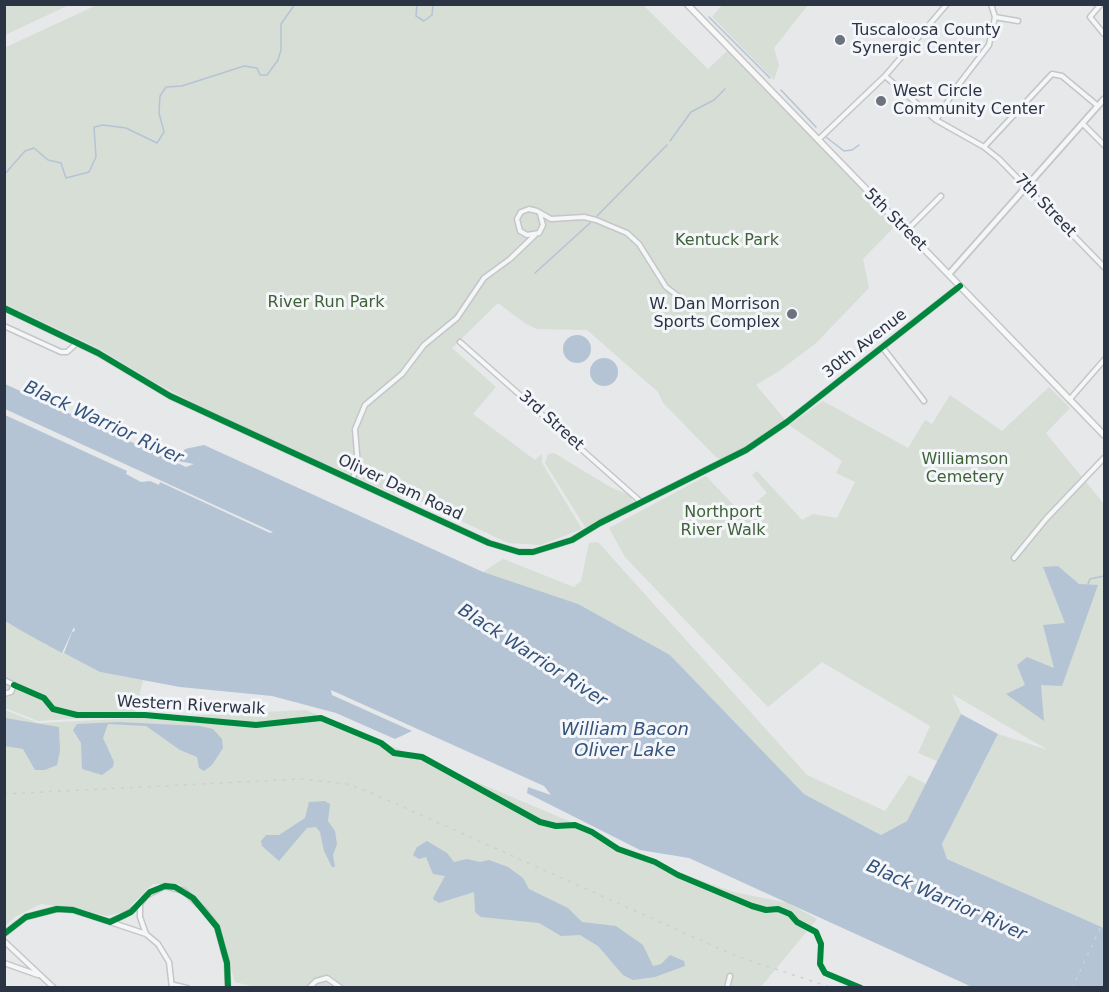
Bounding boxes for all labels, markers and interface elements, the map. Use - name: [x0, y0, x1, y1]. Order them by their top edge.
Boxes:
- place label: Tuscaloosa County Synergic Center: [852, 21, 1001, 59]
- marker: Tuscaloosa County Synergic Center: [833, 33, 847, 47]
- place label: West Circle Community Center: [893, 82, 1045, 120]
- marker: West Circle Community Center: [874, 94, 888, 108]
- street label: 7th Street: [1010, 170, 1080, 242]
- street label: 5th Street: [860, 185, 930, 255]
- park label: Kentuck Park: [675, 231, 779, 251]
- park label: River Run Park: [268, 293, 384, 313]
- place label: W. Dan Morrison Sports Complex: [649, 295, 780, 333]
- street label: 30th Avenue: [819, 305, 911, 383]
- marker: W. Dan Morrison Sports Complex: [785, 307, 799, 321]
- water label: Black Warrior River: [20, 377, 186, 469]
- street label: 3rd Street: [515, 387, 587, 455]
- park label: Williamson Cemetery: [922, 450, 1008, 488]
- street label: Oliver Dam Road: [335, 451, 465, 525]
- park label: Northport River Walk: [681, 503, 765, 541]
- water label: Black Warrior River: [454, 600, 610, 712]
- street label: Western Riverwalk: [116, 693, 266, 719]
- water label: William Bacon Oliver Lake: [561, 719, 689, 762]
- water label: Black Warrior River: [863, 856, 1029, 946]

